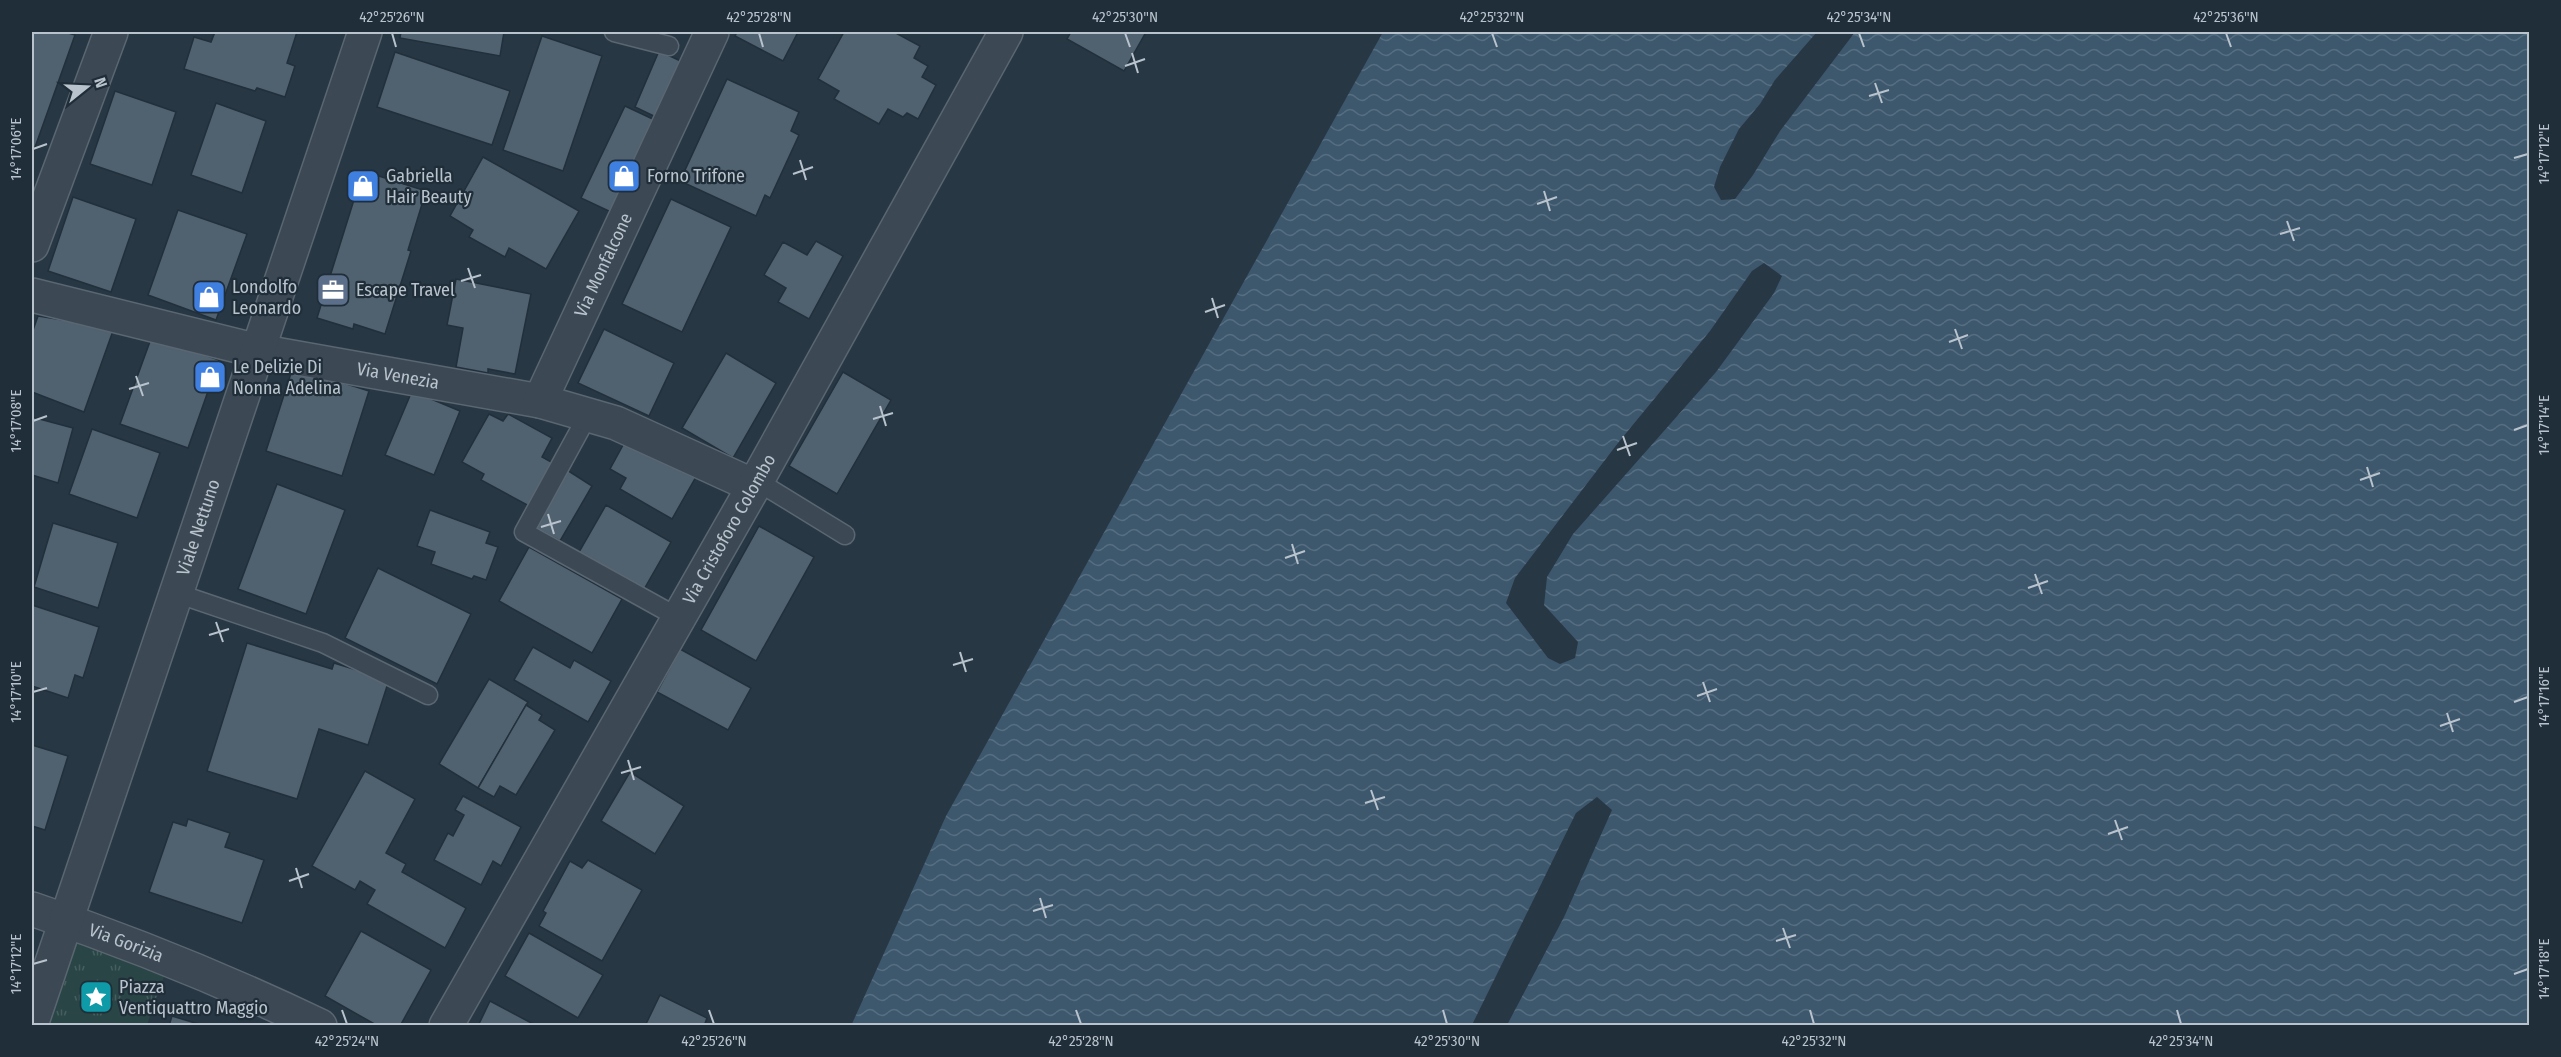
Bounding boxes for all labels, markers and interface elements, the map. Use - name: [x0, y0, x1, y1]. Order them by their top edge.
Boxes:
- text: 42°25'26"N: [359, 8, 425, 26]
- text: 42°25'28"N: [726, 8, 792, 26]
- text: 42°25'30"N: [1092, 8, 1158, 26]
- text: 42°25'32"N: [1460, 8, 1524, 26]
- text: 42°25'34"N: [1827, 8, 1891, 26]
- text: 42°25'36"N: [2193, 8, 2259, 26]
- north arrow: [57, 57, 117, 117]
- text: N: [90, 75, 111, 90]
- text: 14°17'06"E: [7, 118, 25, 180]
- text: 14°17'12"E: [2535, 124, 2553, 184]
- shop icon: Forno Trifone: [606, 158, 642, 194]
- place label: Gabriella Hair Beauty: [386, 165, 471, 208]
- place label: Forno Trifone: [647, 165, 745, 187]
- shop icon: Gabriella Hair Beauty: [345, 168, 381, 204]
- street label: Via Monfalcone: [570, 209, 637, 321]
- office icon: Escape Travel: [315, 272, 351, 308]
- place label: Londolfo Leonardo: [232, 276, 301, 319]
- shop icon: Londolfo Leonardo: [191, 279, 227, 315]
- place label: Escape Travel: [356, 279, 455, 301]
- place label: Le Delizie Di Nonna Adelina: [233, 356, 341, 399]
- street label: Via Venezia: [355, 358, 441, 394]
- shop icon: Le Delizie Di Nonna Adelina: [192, 359, 228, 395]
- text: 14°17'08"E: [7, 390, 25, 452]
- text: 14°17'14"E: [2535, 395, 2553, 455]
- street label: Via Cristoforo Colombo: [678, 450, 780, 608]
- street label: Viale Nettuno: [172, 476, 225, 578]
- text: 14°17'10"E: [7, 661, 25, 723]
- text: 14°17'16"E: [2535, 667, 2553, 727]
- street label: Via Gorizia: [86, 919, 167, 967]
- text: 14°17'12"E: [7, 934, 25, 994]
- text: 14°17'18"E: [2535, 938, 2553, 1000]
- place label: Piazza Ventiquattro Maggio: [119, 976, 268, 1019]
- place icon: Piazza Ventiquattro Maggio: [78, 979, 114, 1015]
- text: 42°25'24"N: [315, 1032, 379, 1050]
- text: 42°25'26"N: [681, 1032, 747, 1050]
- text: 42°25'28"N: [1048, 1032, 1114, 1050]
- text: 42°25'30"N: [1414, 1032, 1480, 1050]
- text: 42°25'32"N: [1782, 1032, 1846, 1050]
- text: 42°25'34"N: [2149, 1032, 2213, 1050]

